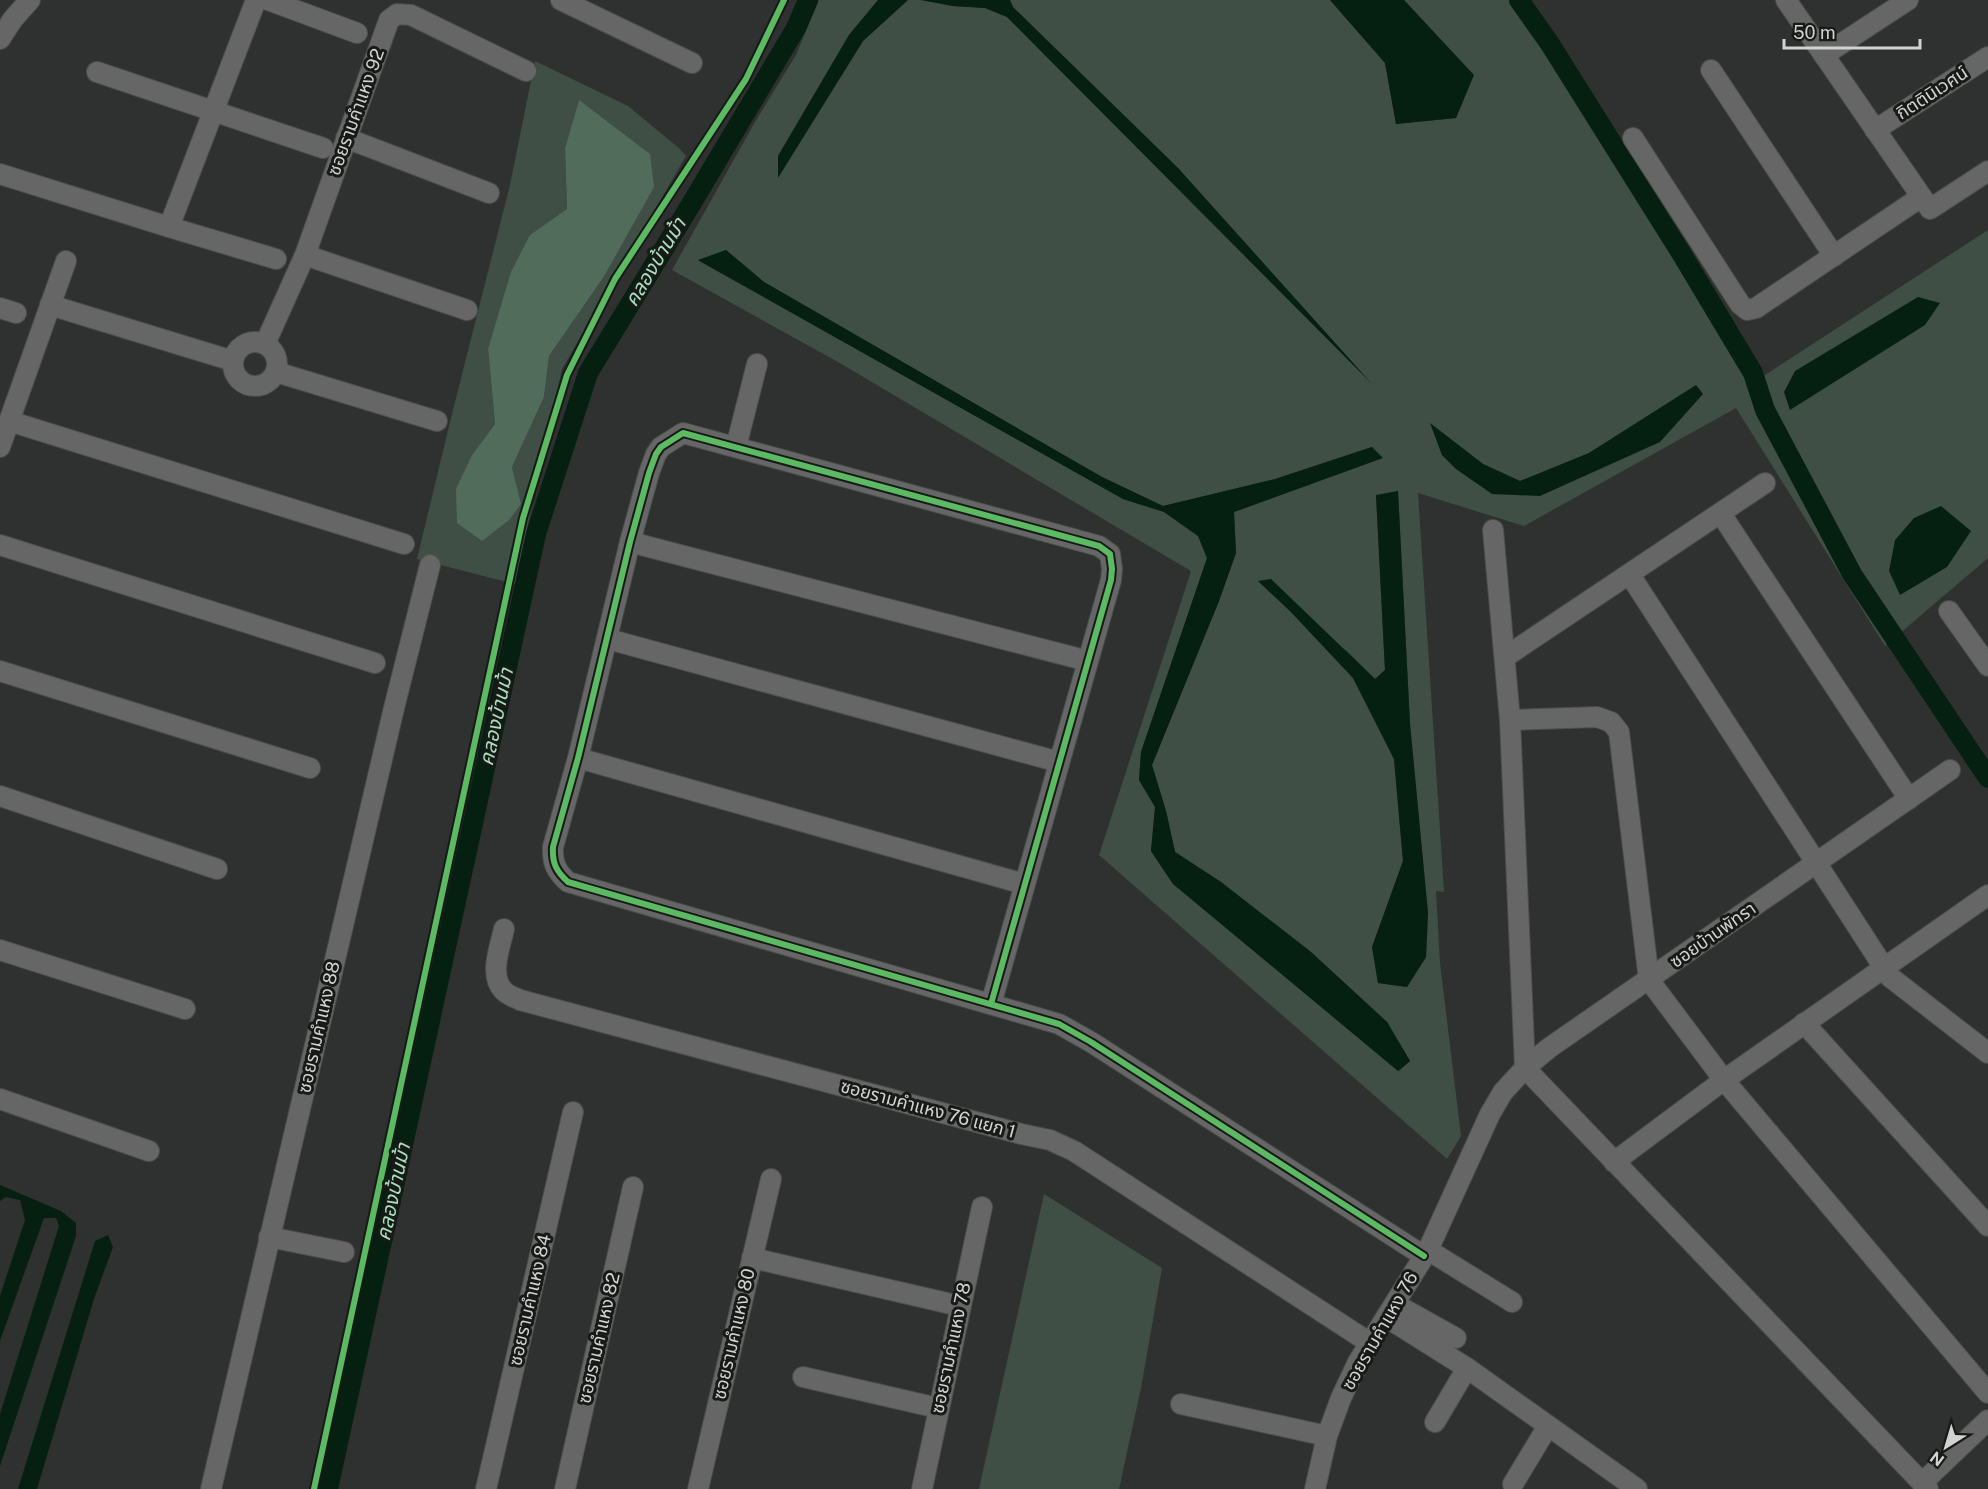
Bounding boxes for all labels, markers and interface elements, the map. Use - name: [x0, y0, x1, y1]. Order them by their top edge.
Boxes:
- scale bar: [1784, 12, 1920, 50]
- text: 50 m: [1793, 22, 1836, 43]
- street label: ซอยรามคําแหง 92: [323, 46, 388, 178]
- street label: กิตตินิเวศน์: [1892, 62, 1971, 123]
- water label: คลองบ้านม้า: [619, 213, 691, 311]
- water label: คลองบ้านม้า: [474, 665, 518, 768]
- street label: ซอยบ้านพัทรา: [1666, 897, 1760, 972]
- street label: ซอยรามคำแหง 88: [293, 959, 344, 1095]
- street label: ซอยรามคำแหง 76 แยก 1: [838, 1075, 1018, 1142]
- water label: คลองบ้านม้า: [371, 1140, 415, 1243]
- street label: ซอยรามคำแหง 84: [504, 1232, 555, 1368]
- street label: ซอยรามคำแหง 80: [708, 1266, 759, 1401]
- street label: ซอยรามคำแหง 76: [1337, 1268, 1422, 1394]
- street label: ซอยรามคำแหง 82: [573, 1270, 624, 1405]
- street label: ซอยรามคำแหง 78: [926, 1280, 975, 1415]
- north arrow: [1916, 1417, 1976, 1477]
- text: N: [1927, 1447, 1948, 1470]

